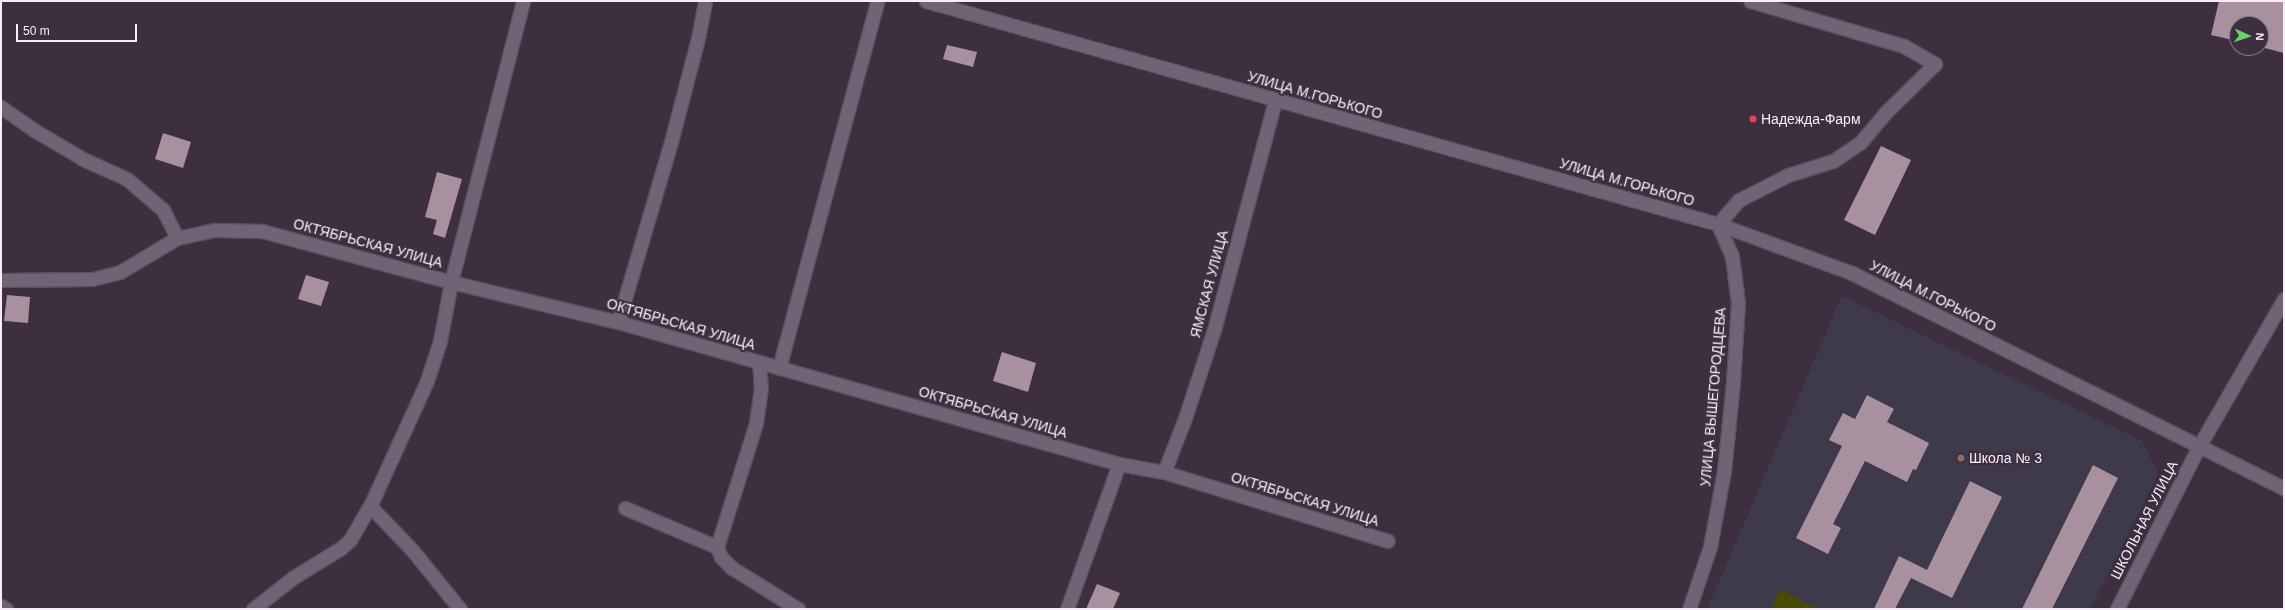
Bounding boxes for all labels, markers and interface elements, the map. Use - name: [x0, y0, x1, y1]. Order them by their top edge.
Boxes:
- scale bar: [18, 16, 139, 42]
- north arrow: [2229, 16, 2269, 56]
- text: 50 m: [23, 24, 50, 38]
- text: N: [2254, 32, 2266, 41]
- street label: УЛИЦА М.ГОРЬКОГО: [1246, 68, 1384, 122]
- place label: Надежда-Фарм: [1761, 111, 1861, 127]
- marker: Надежда-Фарм: [1748, 114, 1758, 124]
- street label: УЛИЦА М.ГОРЬКОГО: [1558, 155, 1696, 209]
- street label: ОКТЯБРЬСКАЯ УЛИЦА: [292, 215, 444, 271]
- street label: ЯМСКАЯ УЛИЦА: [1187, 228, 1231, 340]
- street label: УЛИЦА М.ГОРЬКОГО: [1867, 257, 1999, 335]
- street label: ОКТЯБРЬСКАЯ УЛИЦА: [605, 295, 757, 353]
- street label: УЛИЦА ВЫШЕГОРОДЦЕВА: [1697, 307, 1729, 487]
- street label: ОКТЯБРЬСКАЯ УЛИЦА: [917, 383, 1069, 441]
- place label: Школа № 3: [1969, 450, 2042, 466]
- marker: Школа № 3: [1956, 453, 1966, 463]
- street label: ШКОЛЬНАЯ УЛИЦА: [2107, 458, 2181, 582]
- street label: ОКТЯБРЬСКАЯ УЛИЦА: [1229, 468, 1381, 530]

